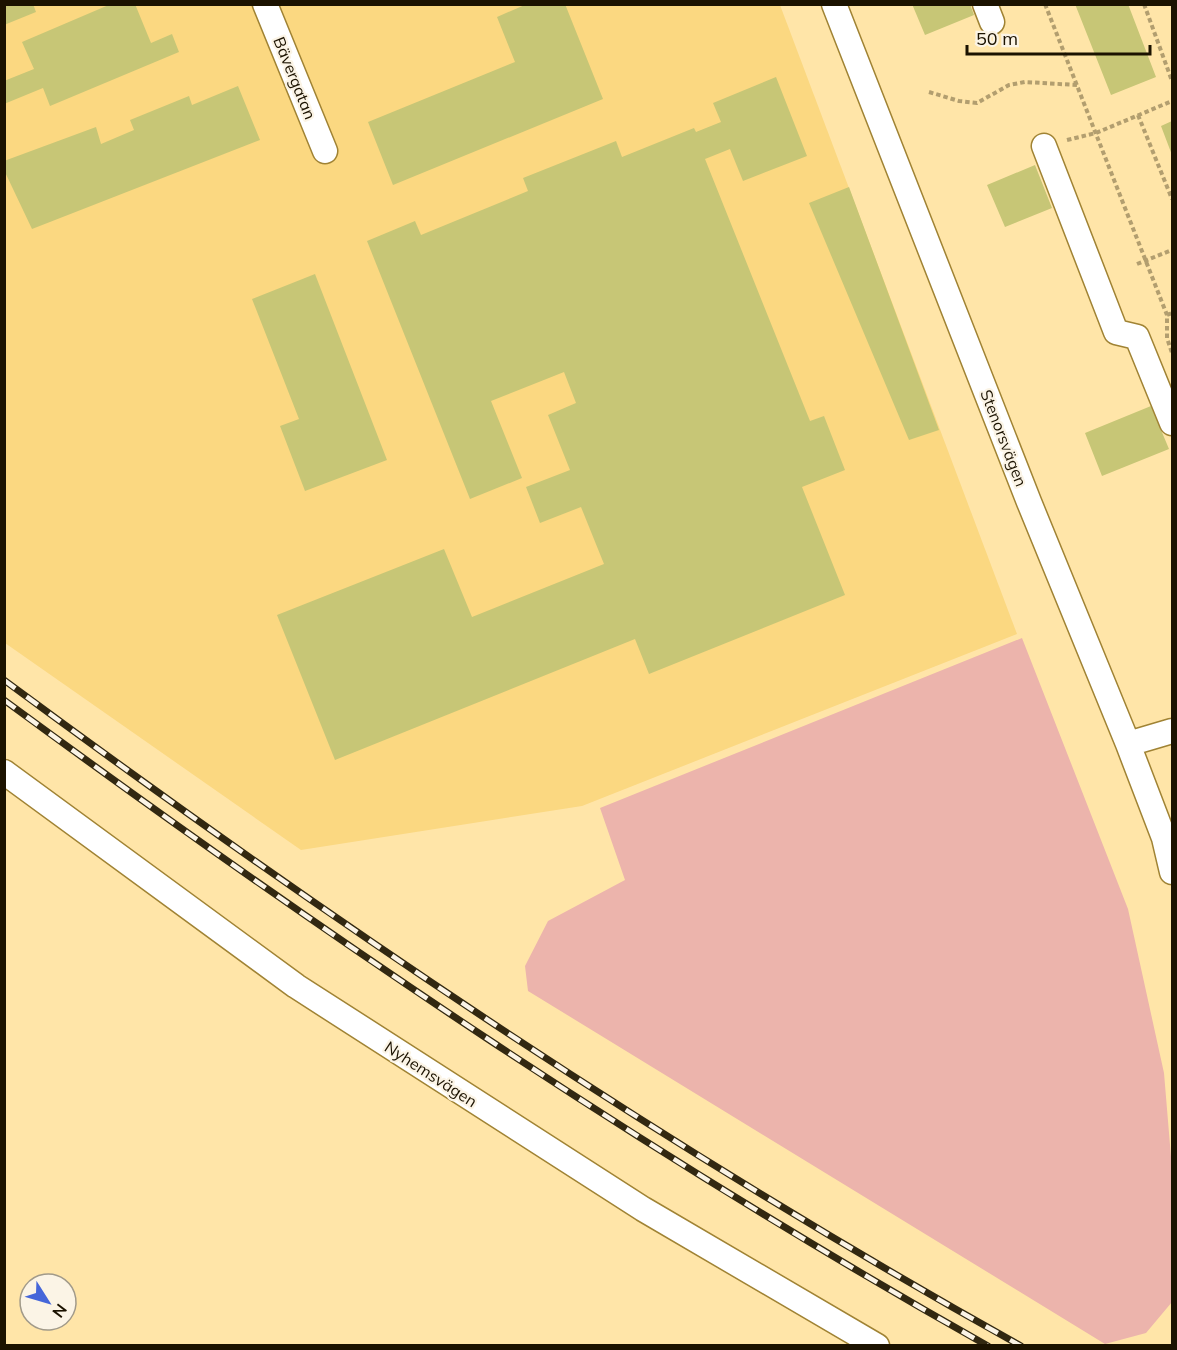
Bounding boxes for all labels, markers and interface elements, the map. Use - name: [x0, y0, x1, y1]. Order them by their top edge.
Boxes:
- scale bar: [967, 18, 1150, 56]
- text: 50 m: [976, 27, 1018, 50]
- street label: Bävergatan: [269, 34, 321, 122]
- street label: Stenorsvägen: [976, 387, 1032, 489]
- street label: Nyhemsvägen: [381, 1037, 481, 1111]
- north arrow: [18, 1272, 78, 1332]
- text: N: [48, 1300, 72, 1322]

